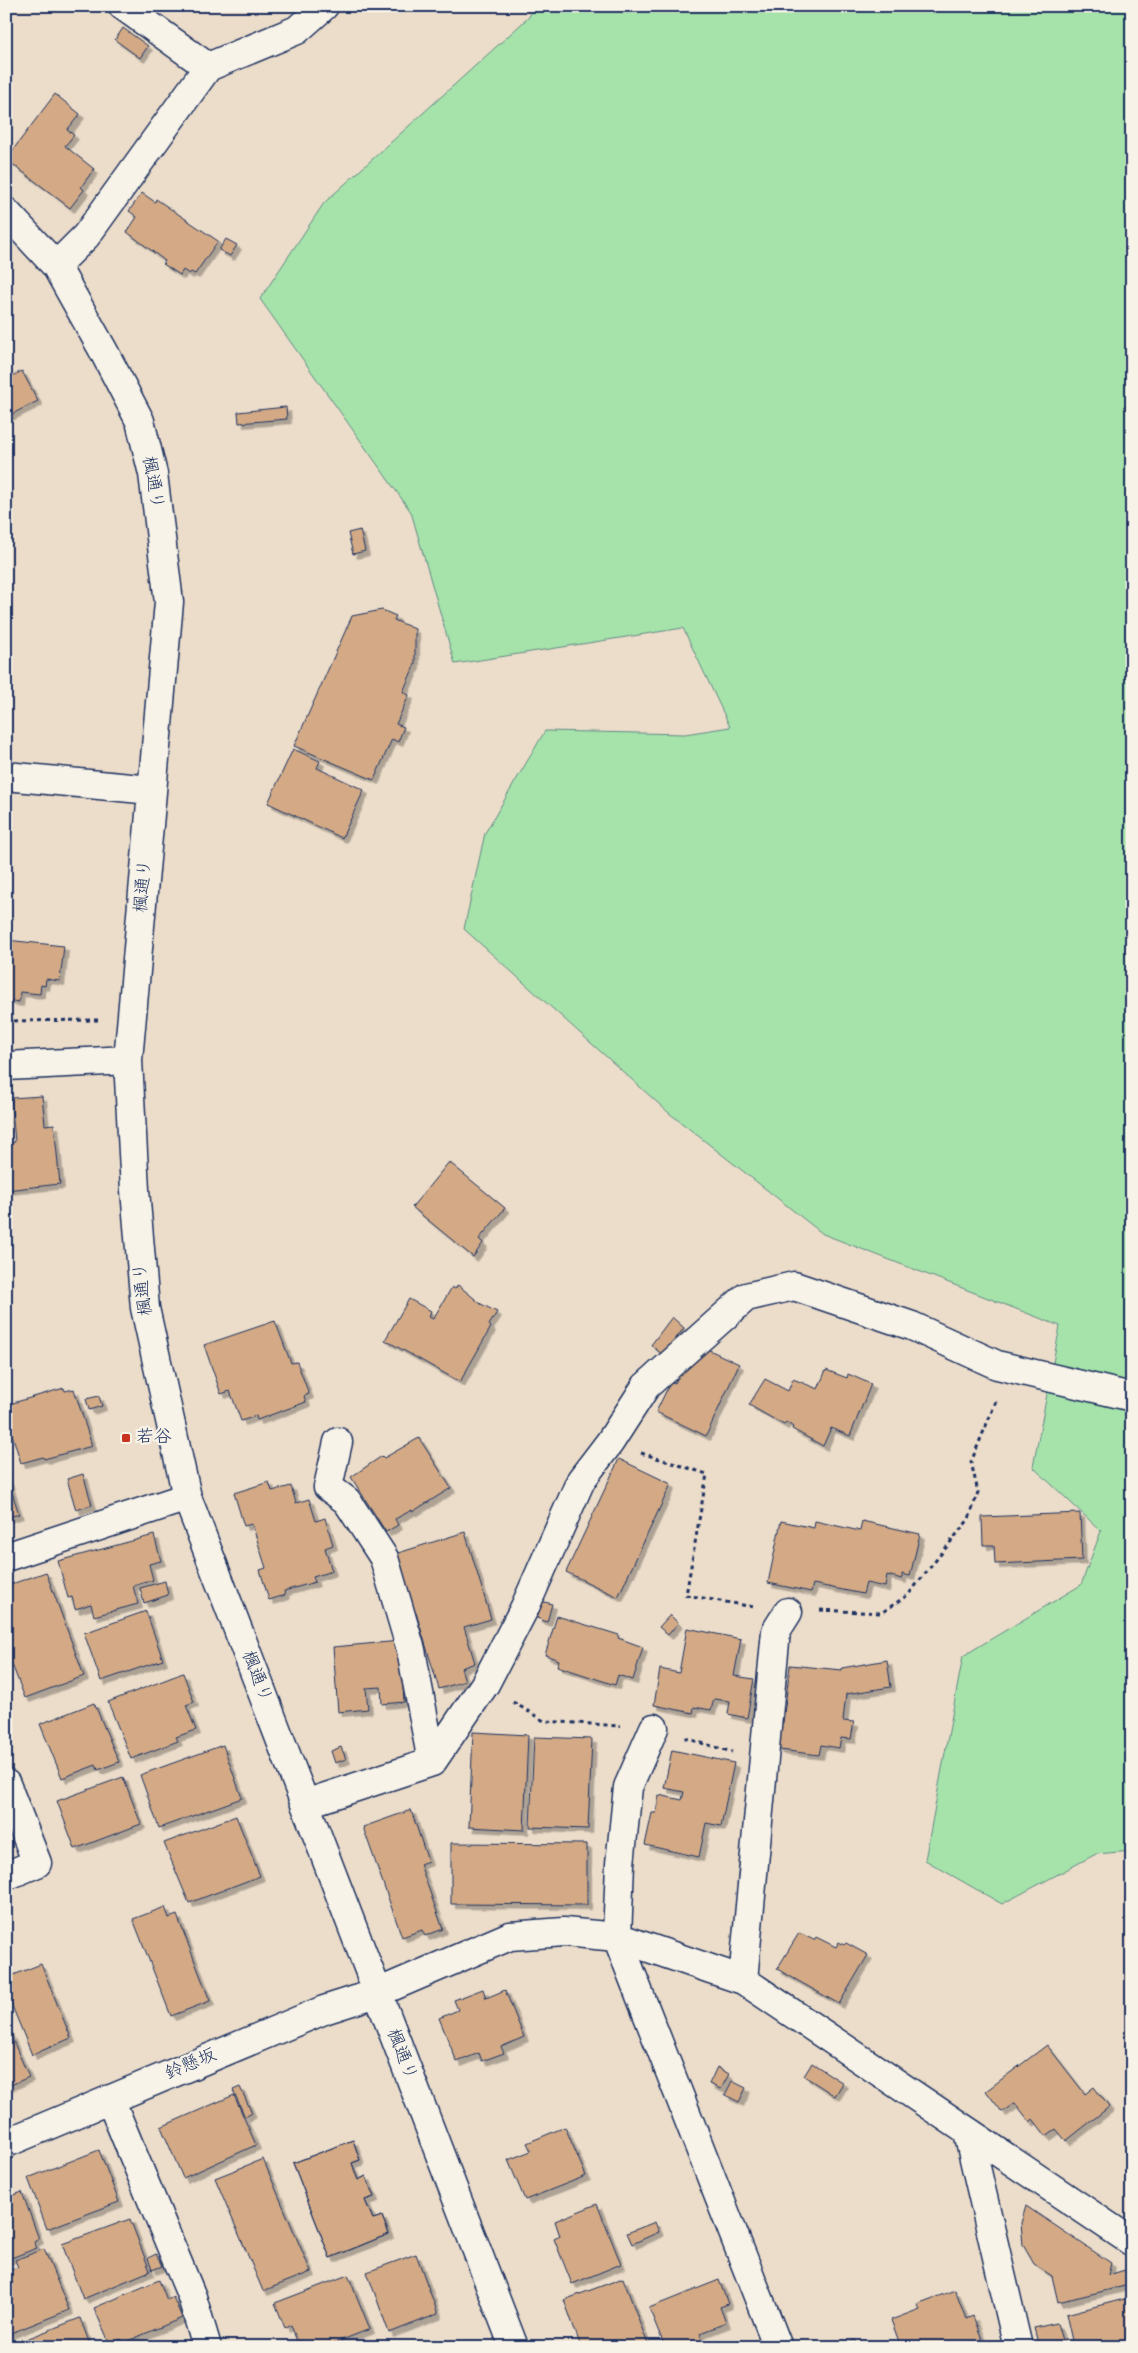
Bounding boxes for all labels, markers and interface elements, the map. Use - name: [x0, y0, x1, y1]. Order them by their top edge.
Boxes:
- street label: 楓通り: [135, 454, 169, 512]
- street label: 楓通り: [129, 858, 159, 914]
- street label: 楓通り: [128, 1261, 160, 1317]
- place label: 若谷: [136, 1425, 172, 1451]
- marker: 若谷: [120, 1432, 132, 1444]
- street label: 楓通り: [234, 1647, 278, 1707]
- street label: 楓通り: [379, 2025, 423, 2085]
- street label: 鈴懸坂: [161, 2042, 221, 2088]

